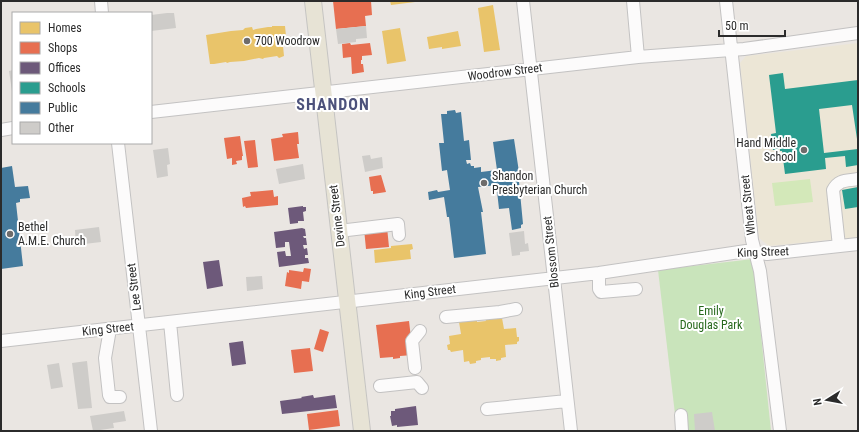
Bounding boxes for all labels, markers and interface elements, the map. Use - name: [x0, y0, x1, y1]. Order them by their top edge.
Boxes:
- legend: [12, 12, 152, 144]
- scale bar: [719, 12, 785, 38]
- text: 50 m: [725, 19, 749, 33]
- text: Homes: [48, 21, 82, 35]
- place label: 700 Woodrow: [255, 34, 320, 48]
- marker: 700 Woodrow: [242, 36, 252, 46]
- text: Shops: [48, 41, 77, 55]
- street label: Woodrow Street: [467, 60, 544, 84]
- text: Offices: [48, 61, 81, 75]
- text: Schools: [48, 81, 86, 95]
- district label: SHANDON: [296, 95, 370, 114]
- text: Public: [48, 101, 78, 115]
- text: Other: [48, 121, 74, 135]
- place label: Hand Middle School: [736, 136, 796, 164]
- marker: Hand Middle School: [799, 145, 809, 155]
- place label: Shandon Presbyterian Church: [492, 169, 588, 197]
- street label: Wheat Street: [738, 174, 758, 236]
- marker: Shandon Presbyterian Church: [479, 178, 489, 188]
- street label: Devine Street: [326, 184, 348, 248]
- street label: Blossom Street: [540, 215, 562, 289]
- place label: Bethel A.M.E. Church: [18, 220, 86, 248]
- marker: Bethel A.M.E. Church: [5, 229, 15, 239]
- street label: King Street: [737, 244, 790, 260]
- street label: Lee Street: [124, 262, 144, 312]
- street label: King Street: [403, 282, 457, 302]
- park label: Emily Douglas Park: [680, 304, 743, 332]
- street label: King Street: [81, 319, 135, 339]
- north arrow: [807, 380, 847, 420]
- text: N: [811, 397, 825, 406]

